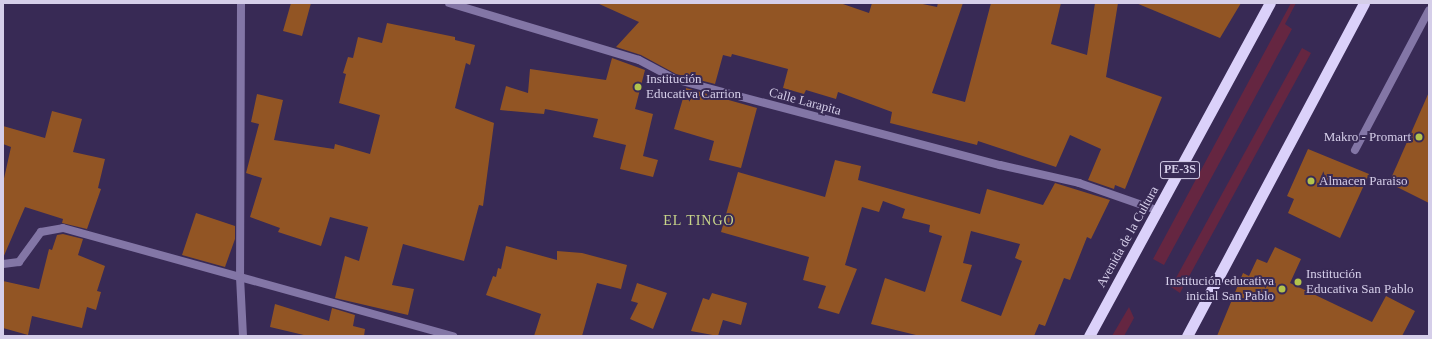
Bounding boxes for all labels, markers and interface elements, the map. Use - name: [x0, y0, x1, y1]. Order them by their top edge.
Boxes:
- place label: Institución Educativa Carrion: [646, 72, 741, 103]
- marker: Institución Educativa Carrion: [633, 82, 643, 92]
- street label: Calle Larapita: [767, 85, 843, 119]
- place label: Makro - Promart: [1324, 129, 1411, 145]
- marker: Makro - Promart: [1414, 132, 1424, 142]
- road number: PE-3S: [1159, 160, 1201, 180]
- place label: Almacen Paraiso: [1319, 173, 1407, 189]
- marker: Almacen Paraiso: [1306, 176, 1316, 186]
- street label: Avenida de la Cultura: [1094, 184, 1162, 290]
- district label: EL TINGO: [663, 213, 735, 229]
- place label: Institución Educativa San Pablo: [1306, 267, 1414, 298]
- place label: Institución educativa inicial San Pablo: [1165, 274, 1274, 305]
- marker: Institución Educativa San Pablo: [1293, 277, 1303, 287]
- marker: Institución educativa inicial San Pablo: [1277, 284, 1287, 294]

